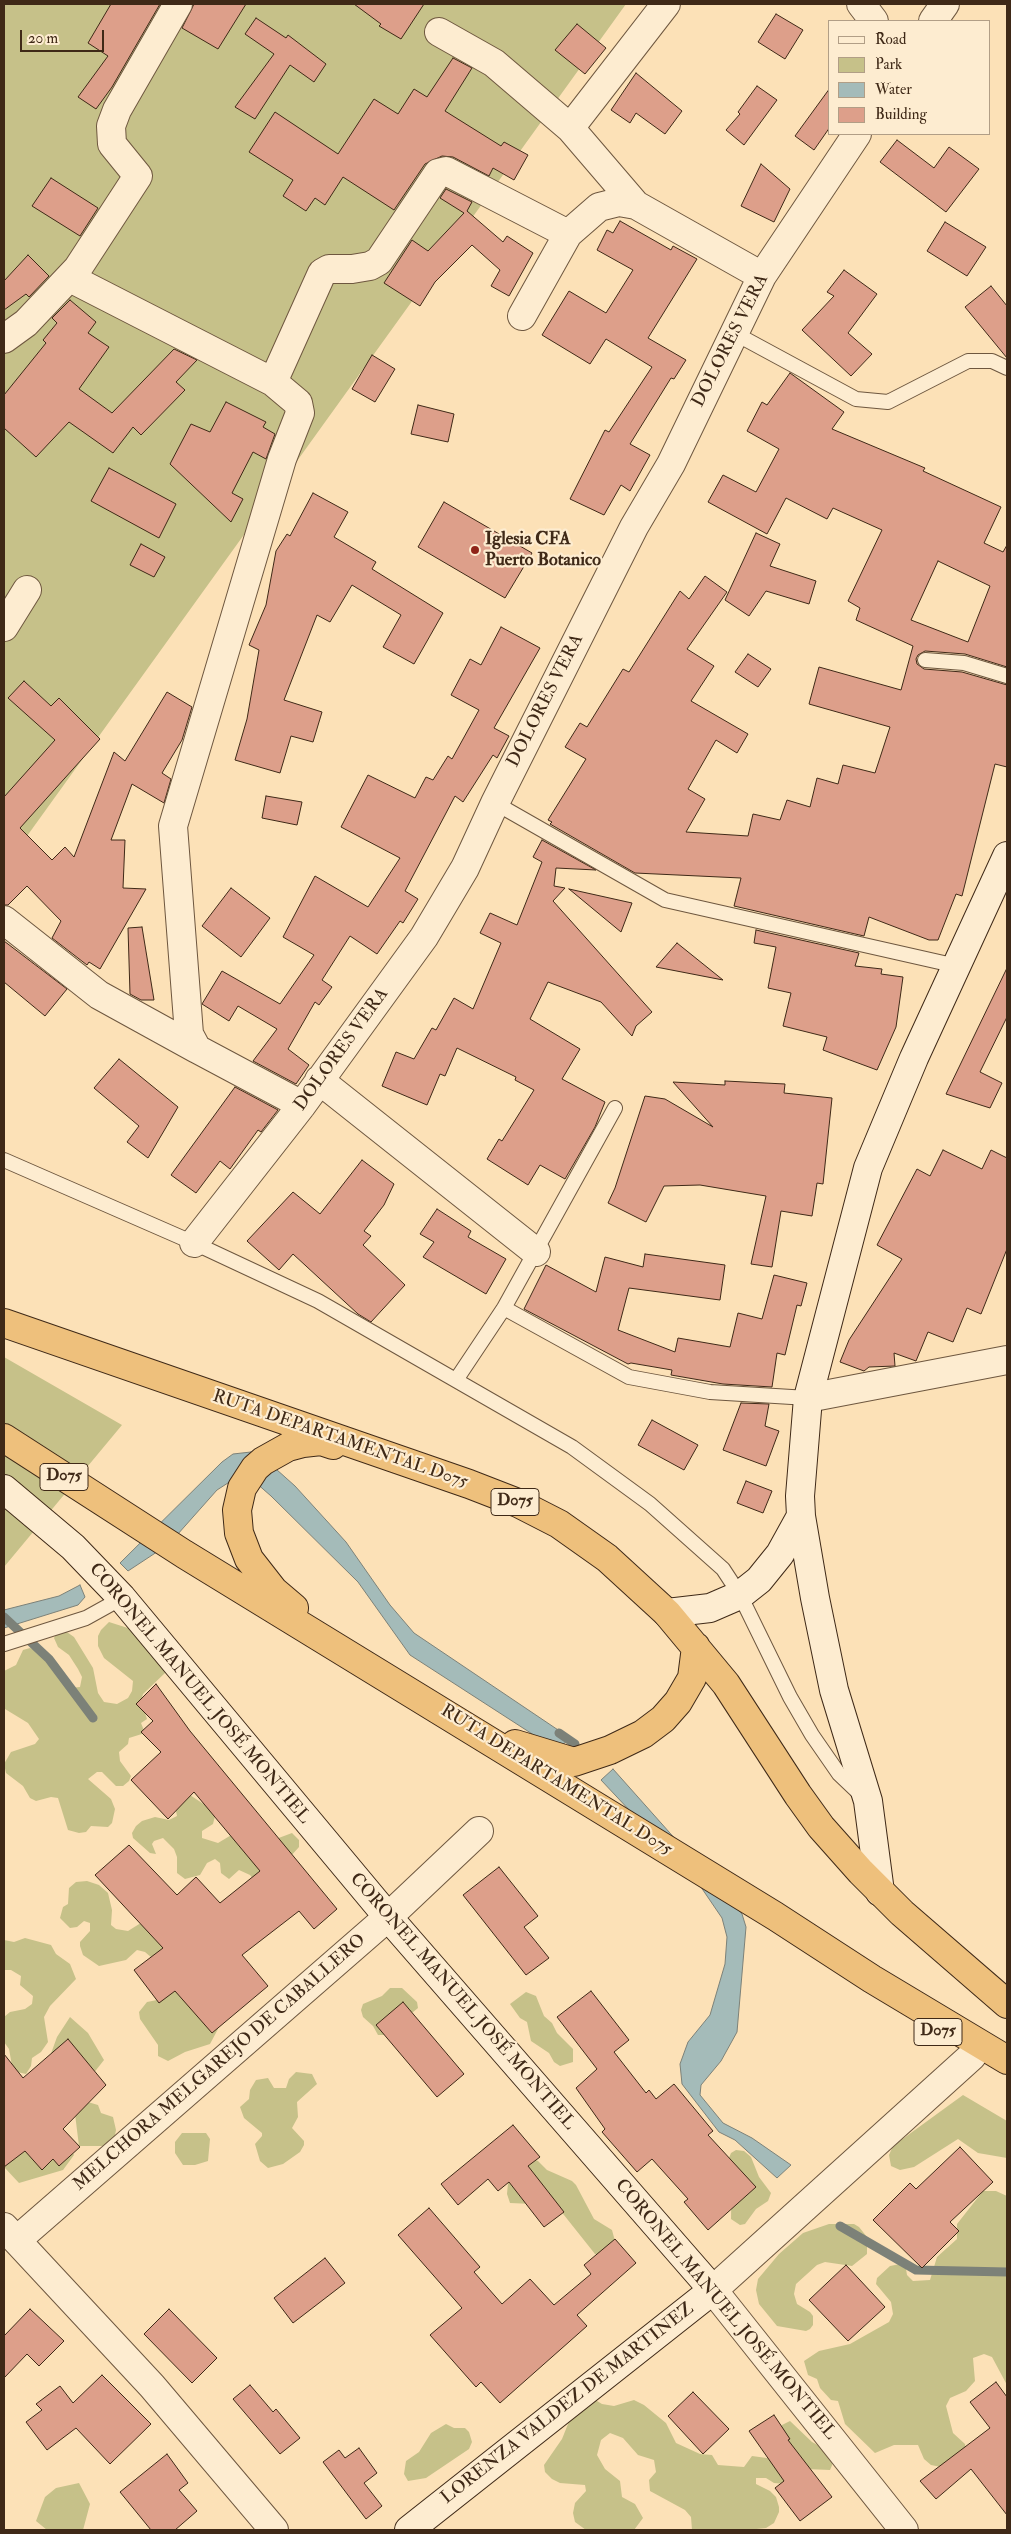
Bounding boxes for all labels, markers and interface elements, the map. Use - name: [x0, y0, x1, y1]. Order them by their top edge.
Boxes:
- scale bar: [22, 20, 106, 52]
- legend: [828, 20, 991, 135]
- text: 20 m: [28, 29, 58, 48]
- text: Road: [875, 30, 906, 49]
- text: Park: [875, 55, 902, 74]
- text: Water: [875, 80, 912, 99]
- text: Building: [875, 105, 927, 124]
- street label: DOLORES VERA: [688, 271, 774, 411]
- place label: Iglesia CFA Puerto Botanico: [485, 529, 601, 572]
- marker: Iglesia CFA Puerto Botanico: [469, 544, 481, 556]
- street label: DOLORES VERA: [503, 631, 589, 771]
- street label: DOLORES VERA: [290, 984, 394, 1116]
- street label: RUTA DEPARTAMENTAL D075: [209, 1386, 471, 1494]
- road number: D075: [40, 1464, 88, 1490]
- road number: D075: [491, 1488, 539, 1515]
- street label: CORONEL MANUEL JOSÉ MONTIEL: [84, 1559, 314, 1829]
- street label: RUTA DEPARTAMENTAL D075: [436, 1701, 676, 1861]
- street label: CORONEL MANUEL JOSÉ MONTIEL: [345, 1869, 579, 2135]
- street label: MELCHORA MELGAREJO DE CABALLERO: [69, 1930, 371, 2196]
- road number: D075: [914, 2018, 962, 2045]
- street label: CORONEL MANUEL JOSÉ MONTIEL: [610, 2175, 840, 2445]
- street label: LORENZA VALDEZ DE MARTINEZ: [437, 2299, 699, 2509]

